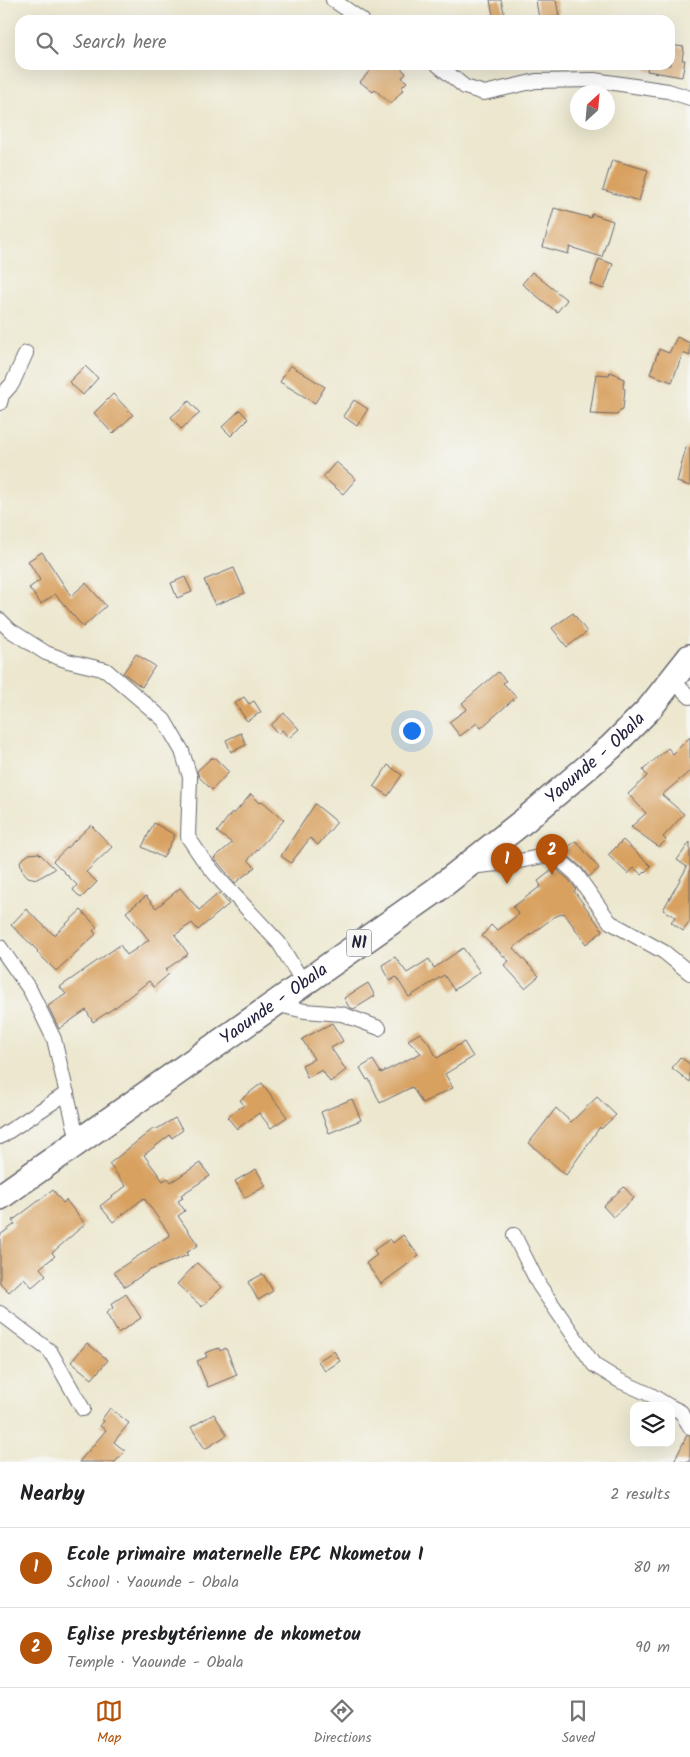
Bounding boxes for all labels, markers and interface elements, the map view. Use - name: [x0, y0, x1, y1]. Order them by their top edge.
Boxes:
- search box: [15, 15, 675, 70]
- text: Search here: [73, 28, 167, 58]
- icon: search: [33, 29, 61, 57]
- north arrow: [570, 85, 615, 130]
- street label: Yaounde - Obala: [539, 706, 652, 812]
- your location: [399, 718, 425, 744]
- pin: 2: [536, 834, 568, 875]
- pin: 1: [491, 843, 523, 884]
- road number: N1: [346, 930, 372, 956]
- street label: Yaounde - Obala: [214, 956, 334, 1053]
- map controls: [630, 1402, 675, 1447]
- button: layers: [630, 1402, 675, 1447]
- text: Nearby: [20, 1478, 85, 1511]
- text: 2 results: [610, 1482, 670, 1507]
- text: Ecole primaire maternelle EPC Nkometou I: [67, 1540, 424, 1570]
- text: 1: [34, 1555, 38, 1580]
- text: 80 m: [633, 1555, 670, 1580]
- text: School · Yaounde - Obala: [67, 1570, 239, 1595]
- text: Eglise presbytérienne de nkometou: [67, 1620, 361, 1650]
- text: 2: [31, 1635, 41, 1660]
- text: 90 m: [635, 1635, 670, 1660]
- text: Temple · Yaounde - Obala: [67, 1650, 244, 1675]
- tab: Map: [95, 1697, 123, 1749]
- tab: Directions: [313, 1697, 371, 1749]
- tab: Saved: [562, 1697, 595, 1749]

